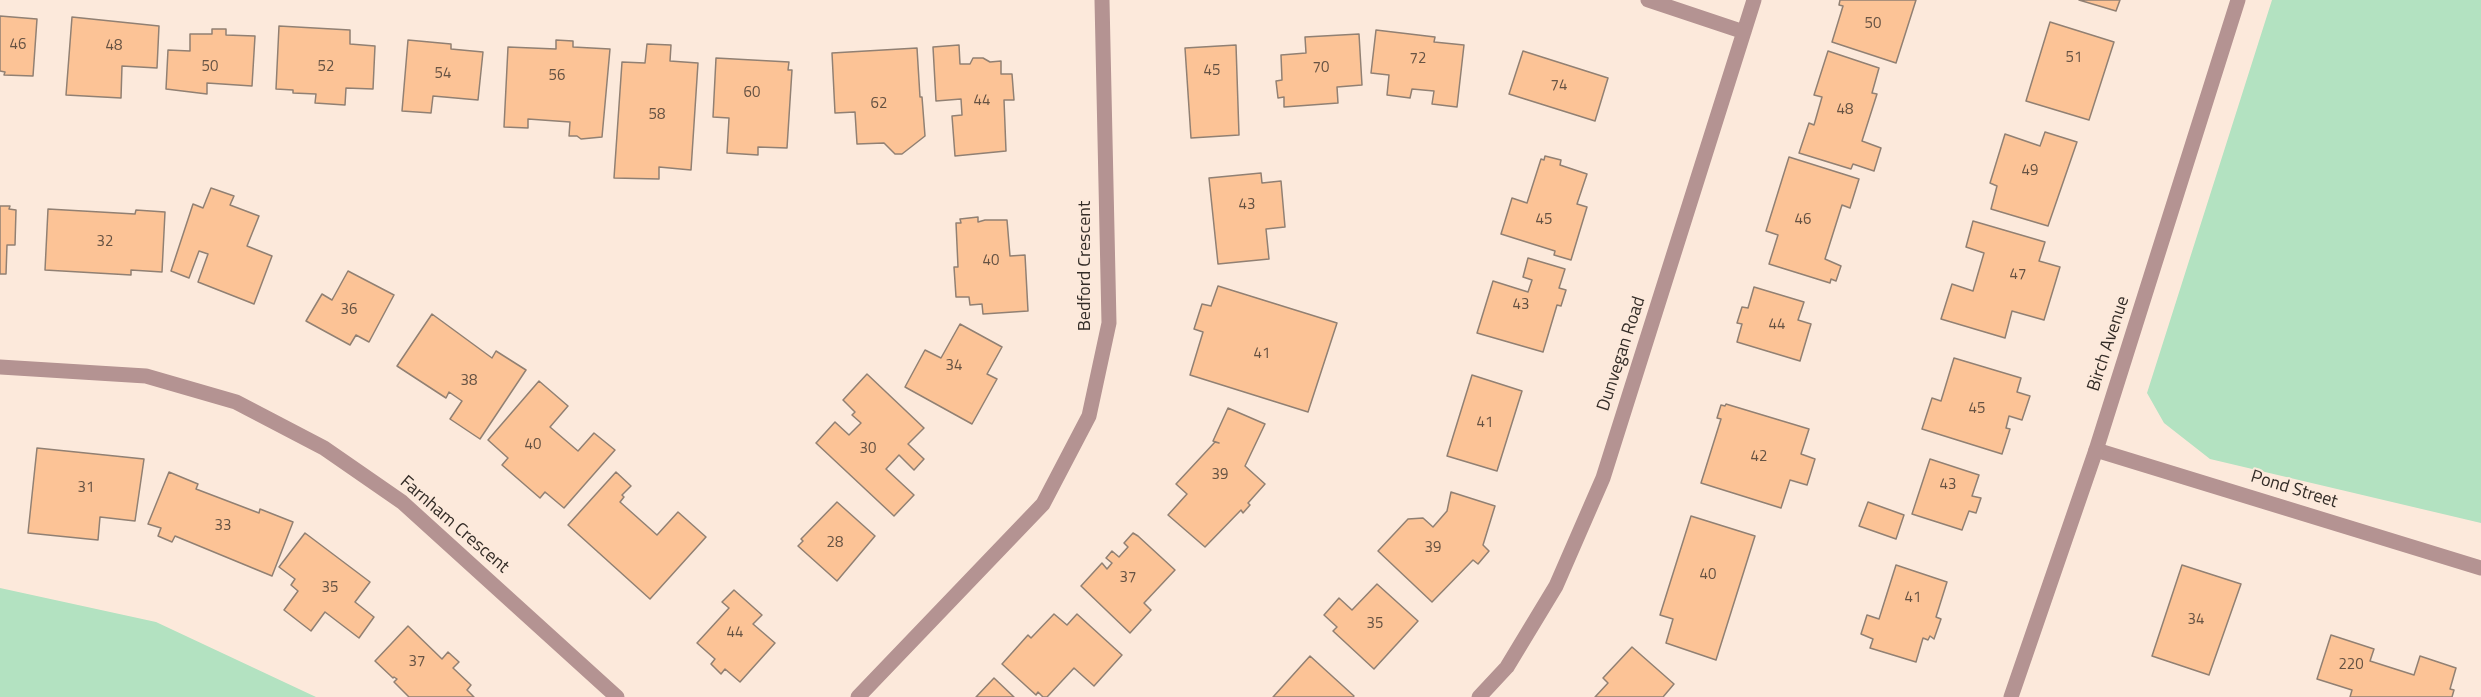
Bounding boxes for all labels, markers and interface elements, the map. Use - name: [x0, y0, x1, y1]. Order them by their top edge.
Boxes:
- house number: 50: [1865, 15, 1881, 33]
- house number: 46: [10, 36, 26, 54]
- house number: 48: [106, 37, 122, 55]
- house number: 51: [2066, 49, 2082, 67]
- house number: 72: [1410, 50, 1426, 68]
- house number: 50: [202, 58, 218, 76]
- house number: 52: [318, 58, 334, 76]
- house number: 70: [1313, 59, 1329, 77]
- house number: 45: [1204, 62, 1220, 80]
- house number: 54: [435, 65, 451, 83]
- house number: 56: [549, 67, 565, 85]
- house number: 74: [1551, 77, 1567, 95]
- house number: 60: [744, 84, 760, 102]
- house number: 44: [974, 92, 990, 110]
- house number: 62: [871, 95, 887, 113]
- house number: 48: [1837, 101, 1853, 119]
- house number: 58: [649, 106, 665, 124]
- house number: 49: [2022, 162, 2038, 180]
- house number: 43: [1239, 196, 1255, 214]
- street label: Bedford Crescent: [1075, 201, 1097, 331]
- house number: 45: [1536, 211, 1552, 229]
- house number: 46: [1795, 211, 1811, 229]
- house number: 32: [97, 233, 113, 251]
- house number: 40: [983, 252, 999, 270]
- house number: 47: [2010, 266, 2026, 284]
- street label: Dunvegan Road: [1593, 294, 1651, 414]
- street label: Birch Avenue: [2083, 294, 2135, 394]
- house number: 43: [1513, 296, 1529, 314]
- house number: 36: [341, 301, 357, 319]
- house number: 44: [1769, 316, 1785, 334]
- house number: 41: [1254, 345, 1270, 363]
- house number: 34: [946, 357, 962, 375]
- house number: 38: [461, 372, 477, 390]
- house number: 45: [1969, 400, 1985, 418]
- house number: 41: [1477, 414, 1493, 432]
- house number: 40: [525, 436, 541, 454]
- house number: 30: [860, 440, 876, 458]
- house number: 42: [1751, 448, 1767, 466]
- house number: 39: [1212, 466, 1228, 484]
- street label: Pond Street: [2248, 467, 2340, 513]
- street label: Farnham Crescent: [395, 472, 513, 578]
- house number: 43: [1940, 476, 1956, 494]
- house number: 31: [78, 479, 94, 497]
- house number: 33: [215, 517, 231, 535]
- house number: 28: [827, 534, 843, 552]
- house number: 39: [1425, 539, 1441, 557]
- house number: 40: [1700, 566, 1716, 584]
- house number: 37: [1120, 569, 1136, 587]
- house number: 35: [322, 579, 338, 597]
- house number: 41: [1905, 589, 1921, 607]
- house number: 34: [2188, 611, 2204, 629]
- house number: 35: [1367, 615, 1383, 633]
- house number: 44: [727, 624, 743, 642]
- house number: 37: [409, 653, 425, 671]
- house number: 220: [2338, 656, 2364, 674]

